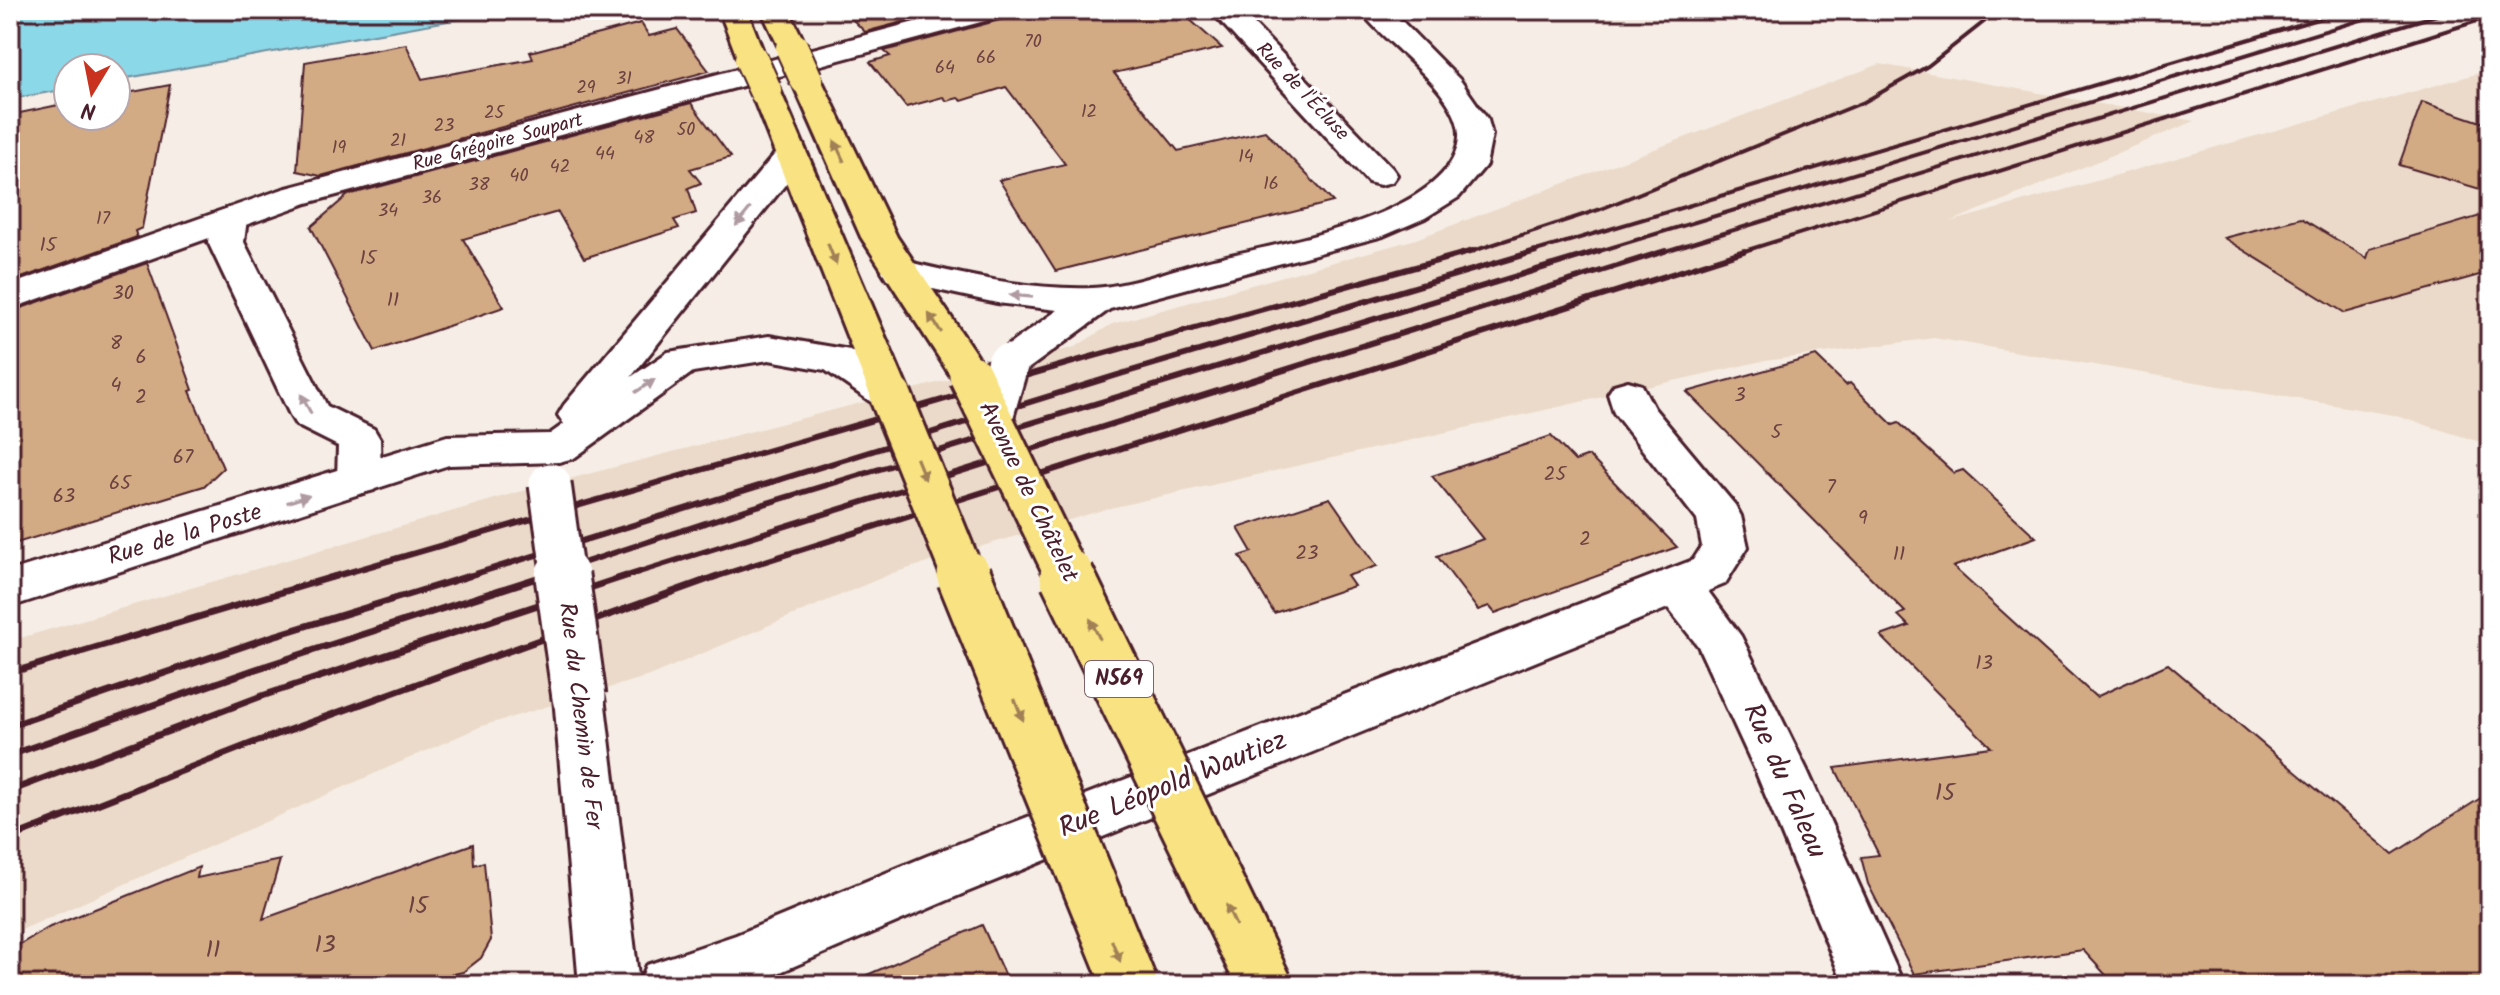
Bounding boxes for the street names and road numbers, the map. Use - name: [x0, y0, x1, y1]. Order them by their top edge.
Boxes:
- street label: Rue de l'Écluse: [1247, 35, 1357, 149]
- street label: Rue Grégoire Soupart: [409, 105, 587, 181]
- street label: Avenue de Châtelet: [967, 395, 1089, 590]
- street label: Rue de la Poste: [103, 493, 267, 577]
- street label: Rue du Chemin de Fer: [547, 600, 614, 834]
- road number: N569: [1085, 661, 1153, 697]
- street label: Rue du Faleau: [1730, 696, 1838, 866]
- street label: Rue Léopold Wautiez: [1052, 719, 1294, 851]

